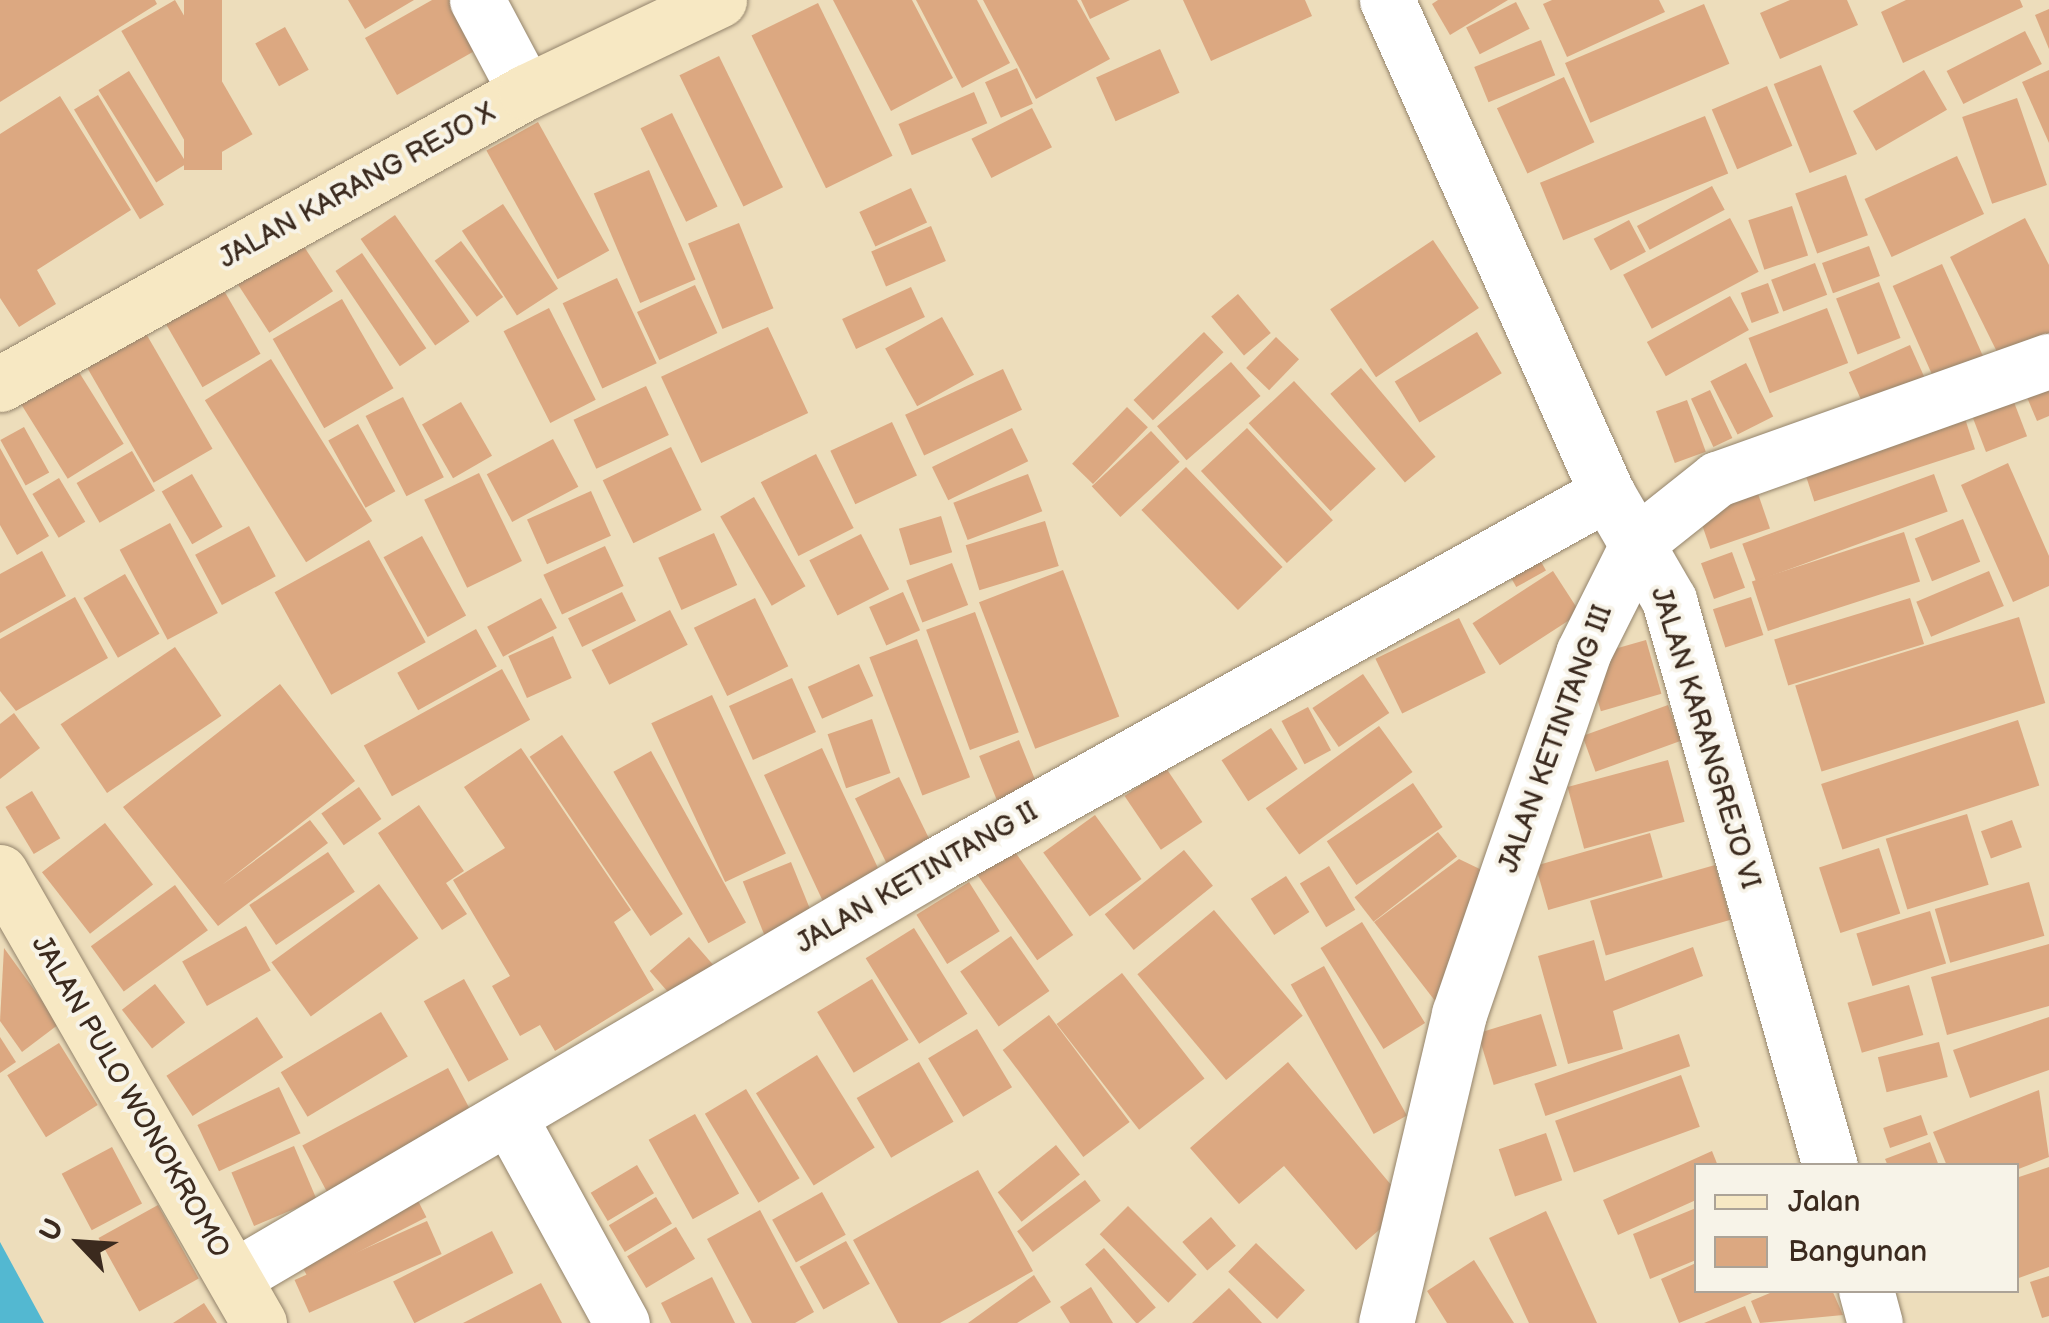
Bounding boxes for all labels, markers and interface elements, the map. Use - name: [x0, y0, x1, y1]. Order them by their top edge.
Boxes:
- street label: JALAN KARANG REJO X: [212, 96, 502, 276]
- street label: JALAN KARANGREJO VI: [1643, 583, 1767, 893]
- street label: JALAN KETINTANG III: [1492, 601, 1620, 877]
- street label: JALAN KETINTANG II: [790, 795, 1044, 961]
- street label: JALAN PULO WONOKROMO: [24, 929, 236, 1265]
- legend: [1694, 1163, 2019, 1293]
- text: Jalan: [1788, 1184, 1860, 1220]
- north arrow: [30, 1193, 130, 1293]
- text: Bangunan: [1788, 1234, 1927, 1270]

